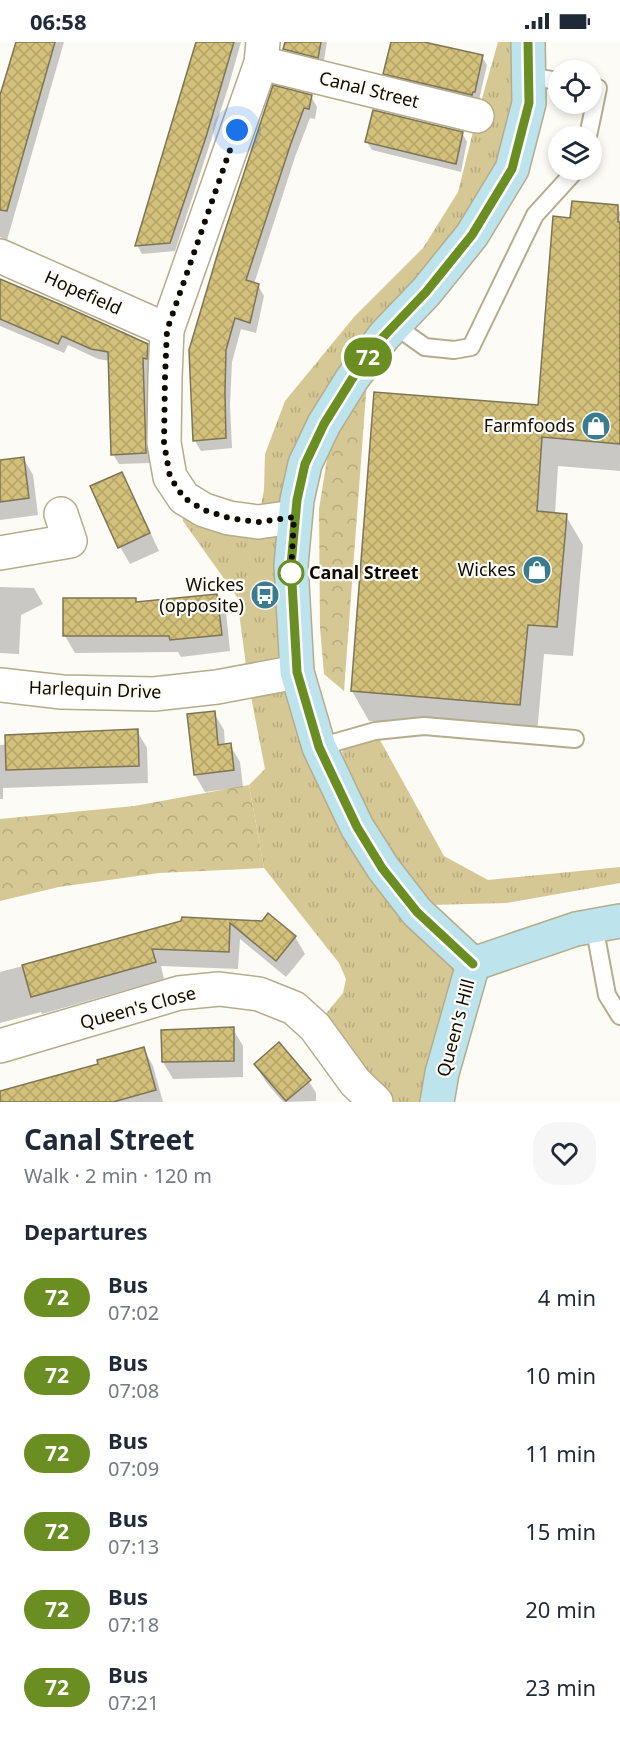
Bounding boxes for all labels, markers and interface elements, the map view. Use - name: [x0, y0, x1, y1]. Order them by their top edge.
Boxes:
- text: 06:58: [30, 6, 87, 36]
- map controls: [548, 60, 602, 180]
- button: locate: [548, 60, 602, 114]
- street label: Canal Street: [317, 65, 422, 113]
- your location: [222, 115, 252, 145]
- button: layers: [548, 126, 602, 180]
- street label: Hopefield: [41, 264, 126, 320]
- line badge: 72: [341, 338, 395, 376]
- text: 72: [356, 343, 380, 371]
- shop icon: Farmfoods: [580, 410, 612, 442]
- place label: Farmfoods: [484, 413, 575, 437]
- shop icon: Wickes: [521, 554, 553, 586]
- place label: Wickes: [458, 557, 516, 581]
- marker: Canal Street: [278, 560, 304, 586]
- place label: Canal Street: [309, 560, 419, 584]
- place label: Wickes (opposite): [159, 572, 244, 617]
- bus stop icon: Wickes (opposite): [249, 579, 281, 611]
- street label: Harlequin Drive: [28, 675, 162, 703]
- street label: Queen's Hill: [430, 976, 480, 1079]
- street label: Queen's Close: [77, 980, 198, 1034]
- text: Canal Street: [24, 1120, 194, 1158]
- button: heart: [533, 1122, 596, 1185]
- text: Walk · 2 min · 120 m: [24, 1162, 212, 1189]
- text: Departures: [24, 1216, 148, 1246]
- text: Bus: [108, 1269, 148, 1299]
- text: 4 min: [538, 1282, 596, 1312]
- text: 72: [45, 1283, 69, 1311]
- text: 07:02: [108, 1299, 159, 1326]
- text: Bus: [108, 1347, 148, 1377]
- text: 10 min: [525, 1360, 596, 1390]
- text: 72: [45, 1361, 69, 1389]
- text: 07:08: [108, 1377, 159, 1404]
- text: Bus: [108, 1425, 148, 1455]
- text: 11 min: [525, 1438, 596, 1468]
- text: 72: [45, 1439, 69, 1467]
- text: 07:09: [108, 1455, 159, 1482]
- text: Bus: [108, 1503, 148, 1533]
- text: 15 min: [525, 1516, 596, 1546]
- text: 72: [45, 1517, 69, 1545]
- text: 07:13: [108, 1533, 159, 1560]
- text: Bus: [108, 1581, 148, 1611]
- text: 20 min: [525, 1594, 596, 1624]
- text: 72: [45, 1595, 69, 1623]
- text: 07:18: [108, 1611, 159, 1638]
- text: Bus: [108, 1659, 148, 1689]
- text: 23 min: [525, 1672, 596, 1702]
- text: 72: [45, 1673, 69, 1701]
- text: 07:21: [108, 1689, 159, 1716]

